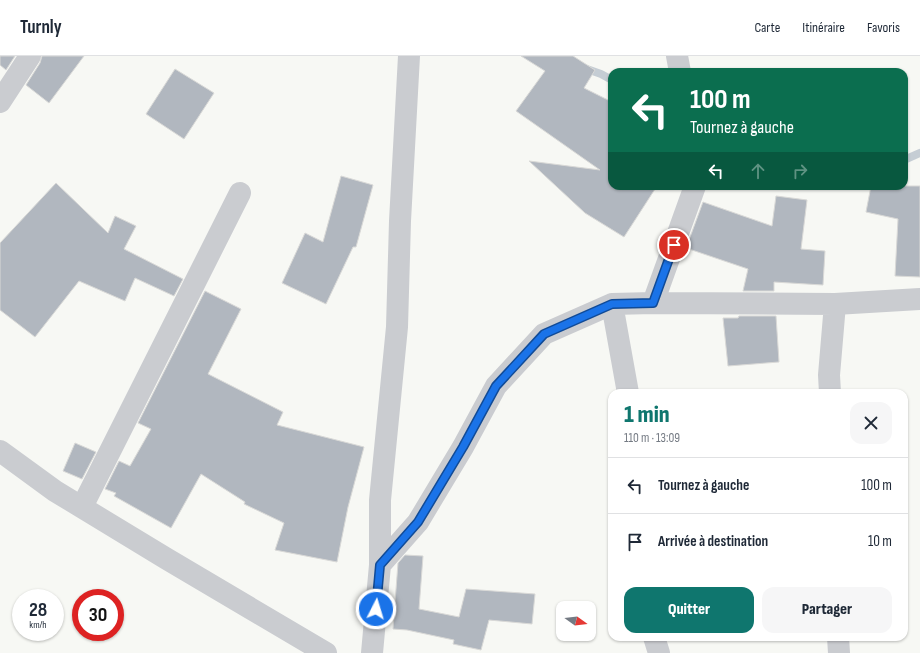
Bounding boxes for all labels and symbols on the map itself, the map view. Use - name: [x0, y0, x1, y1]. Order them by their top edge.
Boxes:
- pin: [657, 228, 691, 262]
- position arrow: [355, 588, 397, 630]
- speed limit sign: 30: [72, 589, 124, 641]
- north arrow: [556, 601, 596, 641]

